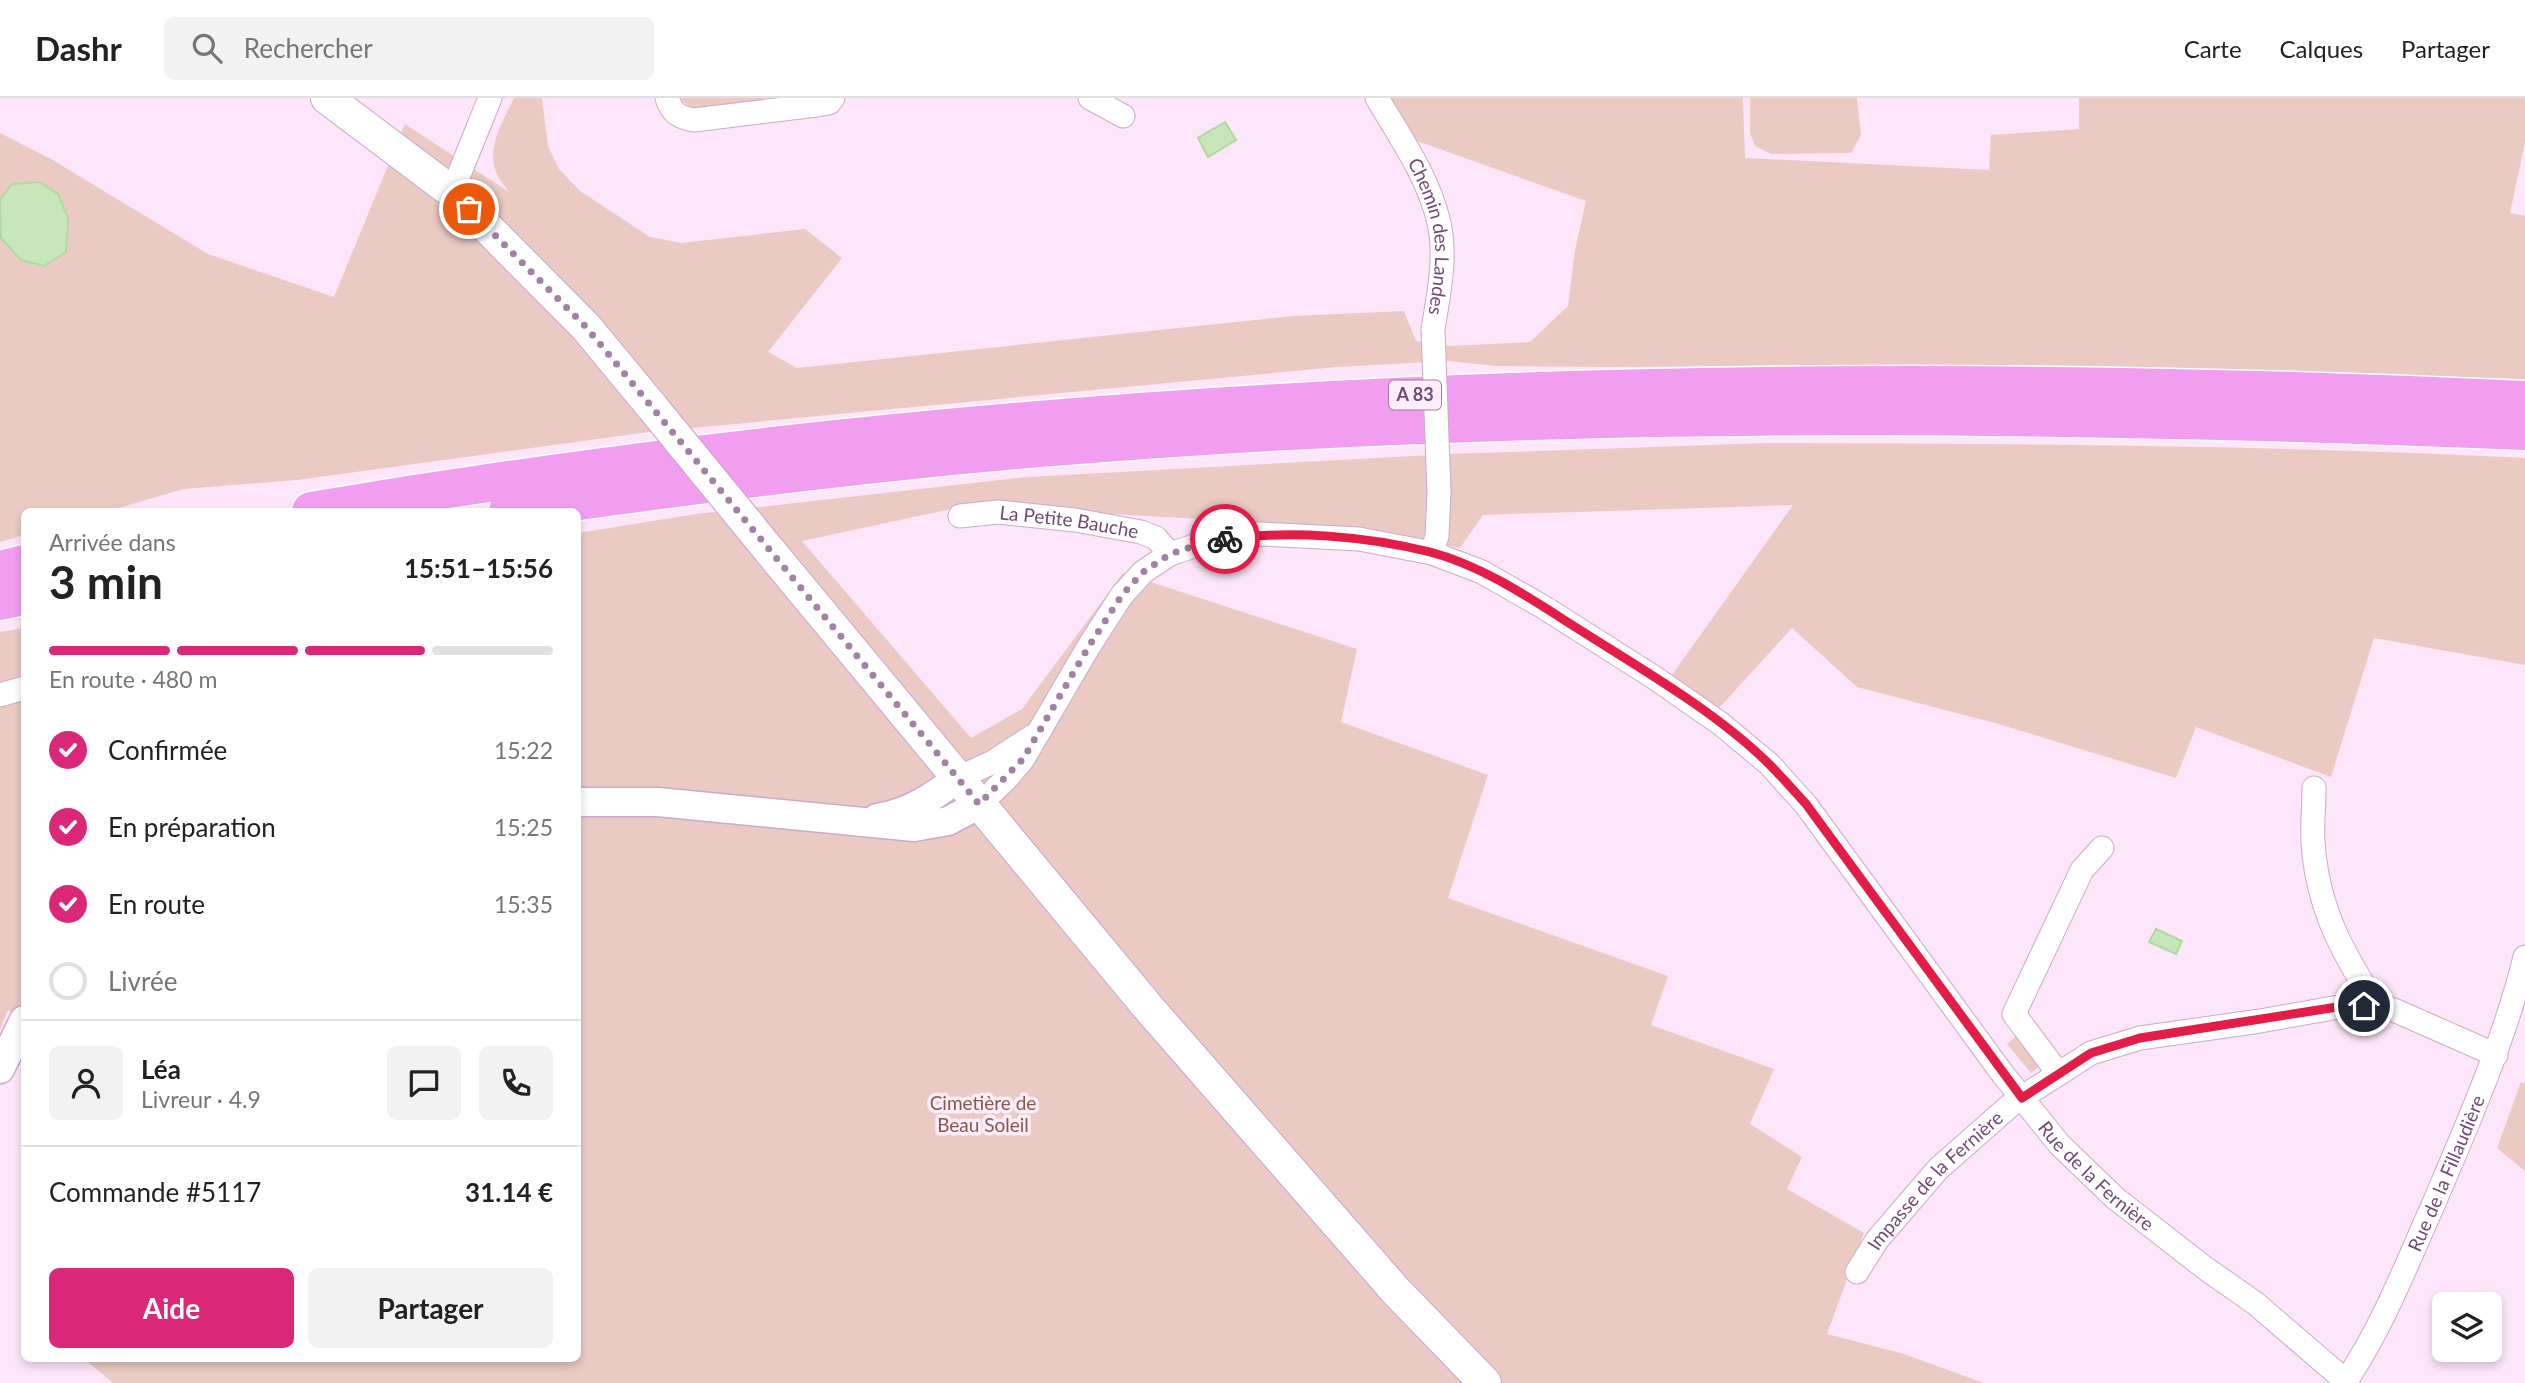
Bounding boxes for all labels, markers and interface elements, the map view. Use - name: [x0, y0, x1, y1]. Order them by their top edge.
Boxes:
- search box: [164, 17, 654, 80]
- text: Dashr: [35, 28, 122, 68]
- icon: search: [188, 29, 226, 67]
- text: Rechercher: [244, 32, 373, 64]
- text: Carte: [2184, 34, 2242, 63]
- text: Calques: [2280, 34, 2363, 63]
- text: Partager: [2401, 34, 2490, 63]
- street label: Chemin des Landes: [1404, 154, 1454, 317]
- pin: [439, 179, 499, 239]
- icon: bag: [450, 190, 488, 228]
- road number: A 83: [1389, 380, 1441, 410]
- street label: La Petite Bauche: [998, 500, 1141, 542]
- courier: [1190, 504, 1260, 574]
- icon: bike: [1206, 520, 1244, 558]
- text: Arrivée dans: [49, 528, 176, 556]
- text: 15:51–15:56: [404, 552, 553, 584]
- text: 3 min: [49, 554, 163, 609]
- text: En route · 480 m: [49, 665, 217, 693]
- icon: check: [49, 731, 87, 769]
- text: Confirmée: [108, 734, 227, 766]
- text: 15:22: [494, 736, 553, 764]
- icon: check: [49, 808, 87, 846]
- text: En préparation: [108, 811, 276, 843]
- text: 15:25: [494, 813, 553, 841]
- icon: check: [49, 885, 87, 923]
- text: En route: [108, 888, 205, 920]
- text: 15:35: [494, 890, 553, 918]
- text: Livrée: [108, 965, 177, 997]
- pin: [2334, 976, 2394, 1036]
- icon: home: [2345, 987, 2383, 1025]
- button: person: [49, 1046, 123, 1120]
- button: chat: [387, 1046, 461, 1120]
- button: phone: [479, 1046, 553, 1120]
- text: Léa: [141, 1053, 181, 1085]
- text: Livreur · 4.9: [141, 1085, 261, 1113]
- park label: Cimetière de Beau Soleil: [930, 1091, 1036, 1136]
- street label: Rue de la Fillaudière: [2402, 1092, 2489, 1255]
- street label: Impasse de la Fernière: [1862, 1106, 2007, 1254]
- street label: Rue de la Fernière: [2034, 1116, 2159, 1235]
- text: Commande #5117: [49, 1176, 261, 1208]
- text: 31.14 €: [465, 1176, 553, 1208]
- button: Aide: [49, 1268, 294, 1348]
- button: Partager: [308, 1268, 553, 1348]
- map controls: [2432, 1292, 2502, 1362]
- button: layers: [2432, 1292, 2502, 1362]

